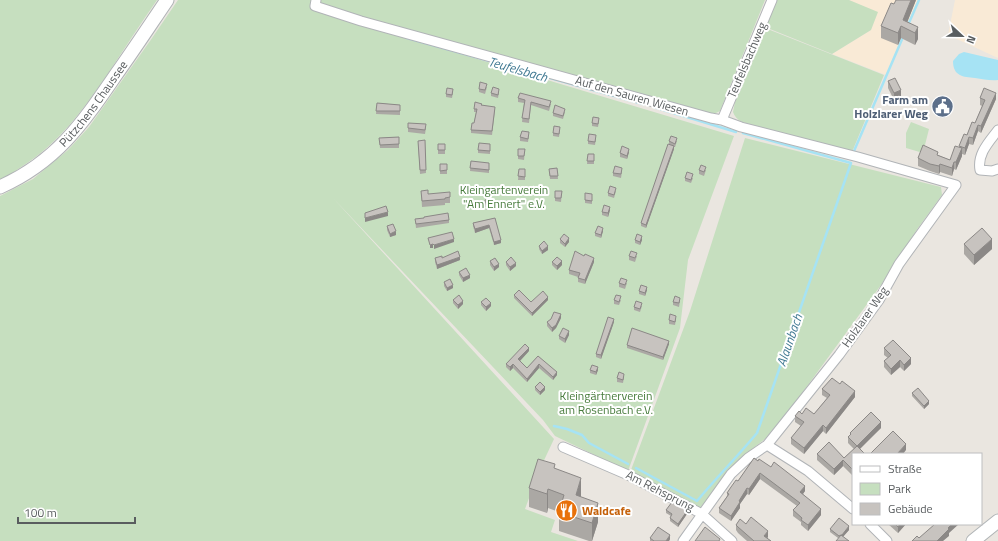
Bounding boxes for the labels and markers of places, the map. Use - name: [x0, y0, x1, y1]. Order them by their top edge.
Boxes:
- place label: Farm am Holzlarer Weg: [854, 90, 929, 123]
- public building icon: Farm am Holzlarer Weg: [930, 94, 956, 120]
- restaurant icon: Waldcafe: [553, 498, 579, 524]
- place label: Waldcafe: [582, 501, 631, 520]

